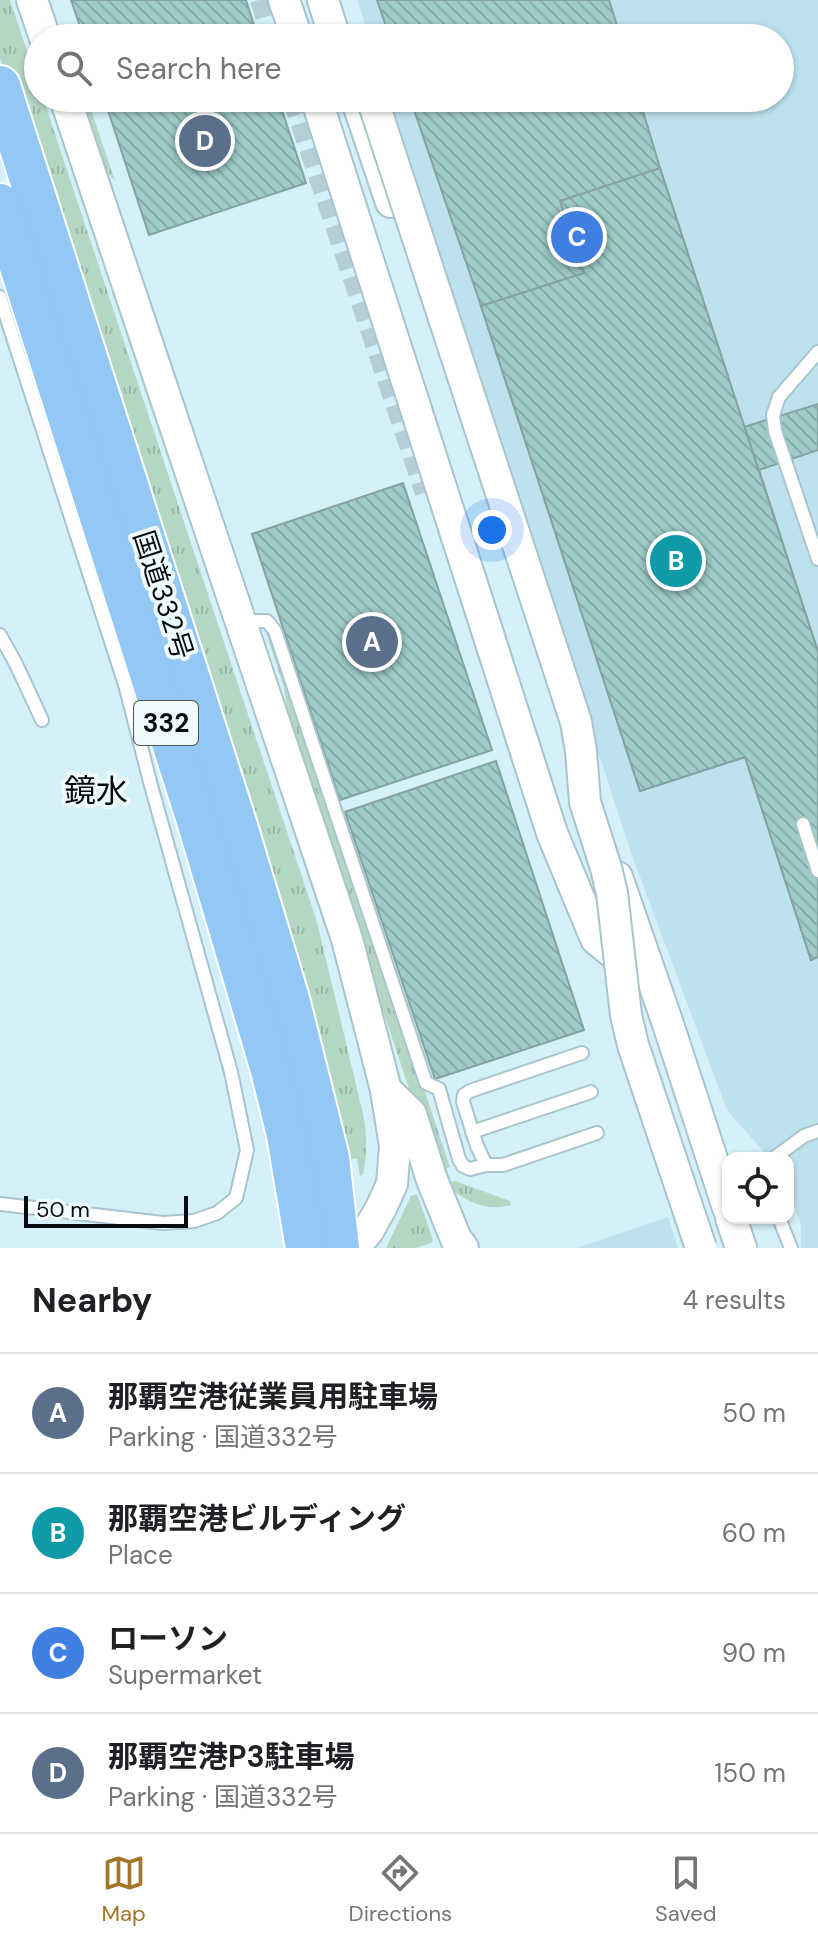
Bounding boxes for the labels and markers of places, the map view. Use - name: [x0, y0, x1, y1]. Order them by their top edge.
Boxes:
- pin: D: [179, 111, 231, 171]
- pin: C: [551, 207, 603, 267]
- pin: B: [650, 531, 702, 591]
- pin: A: [346, 612, 398, 672]

